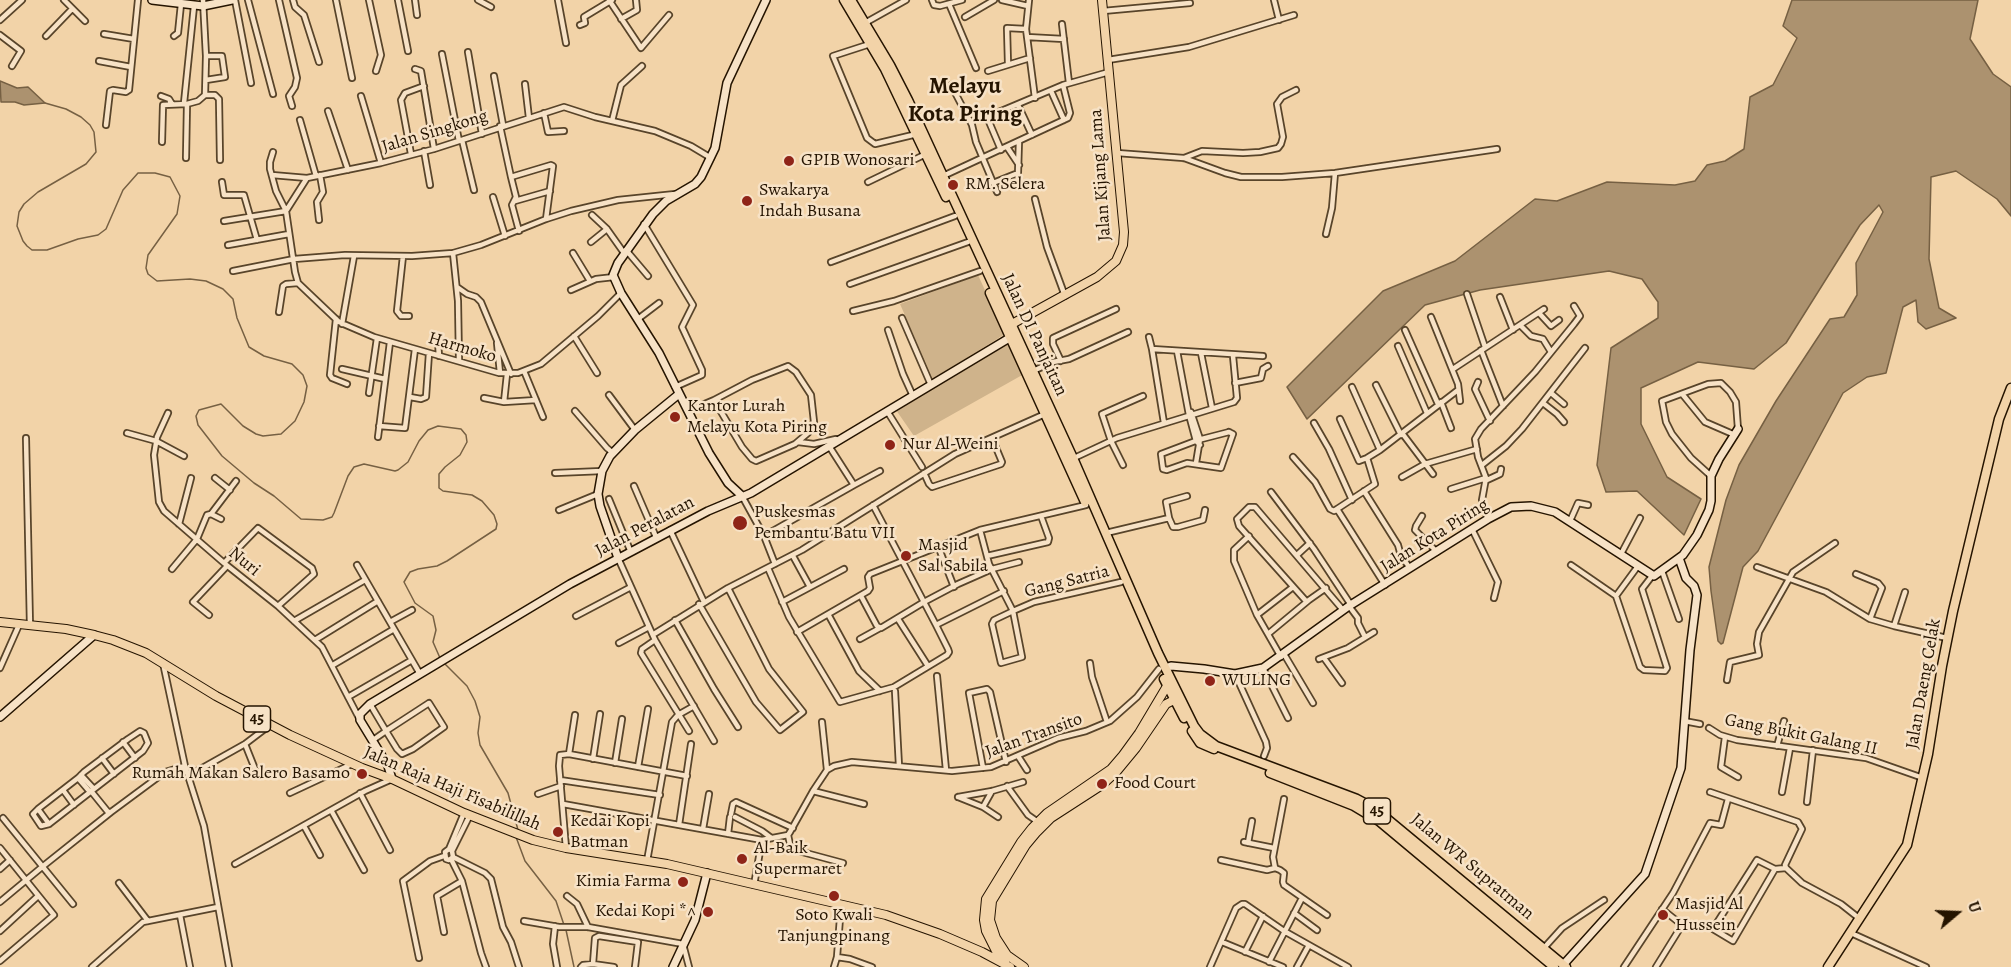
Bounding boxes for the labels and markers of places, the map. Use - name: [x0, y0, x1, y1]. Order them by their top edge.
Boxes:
- place label: GPIB Wonosari: [801, 150, 915, 172]
- marker: GPIB Wonosari: [782, 154, 796, 168]
- place label: RM. Selera: [965, 174, 1045, 196]
- marker: RM. Selera: [946, 178, 960, 192]
- place label: Swakarya Indah Busana: [759, 180, 861, 222]
- marker: Swakarya Indah Busana: [740, 194, 754, 208]
- place label: Kantor Lurah Melayu Kota Piring: [687, 396, 827, 438]
- marker: Kantor Lurah Melayu Kota Piring: [668, 410, 682, 424]
- place label: Nur Al-Weini: [902, 434, 999, 456]
- marker: Nur Al-Weini: [883, 438, 897, 452]
- place label: Puskesmas Pembantu Batu VII: [754, 502, 895, 544]
- marker: Puskesmas Pembantu Batu VII: [731, 514, 749, 532]
- place label: Masjid Sal Sabila: [918, 535, 988, 578]
- marker: Masjid Sal Sabila: [899, 549, 913, 563]
- place label: WULING: [1222, 670, 1291, 692]
- marker: WULING: [1203, 674, 1217, 688]
- place label: Rumah Makan Salero Basamo: [131, 763, 350, 785]
- marker: Rumah Makan Salero Basamo: [355, 767, 369, 781]
- place label: Food Court: [1114, 773, 1196, 795]
- marker: Food Court: [1095, 777, 1109, 791]
- place label: Kedai Kopi Batman: [570, 811, 650, 854]
- marker: Kedai Kopi Batman: [551, 825, 565, 839]
- place label: Al-Baik Supermaret: [754, 838, 842, 880]
- marker: Al-Baik Supermaret: [735, 852, 749, 866]
- place label: Kimia Farma: [576, 871, 671, 893]
- marker: Kimia Farma: [676, 875, 690, 889]
- marker: Soto Kwali Tanjungpinang: [827, 889, 841, 903]
- place label: Masjid Al Hussein: [1675, 894, 1743, 936]
- place label: Kedai Kopi *^: [595, 901, 696, 923]
- marker: Kedai Kopi *^: [701, 905, 715, 919]
- place label: Soto Kwali Tanjungpinang: [778, 905, 890, 948]
- marker: Masjid Al Hussein: [1656, 908, 1670, 922]

